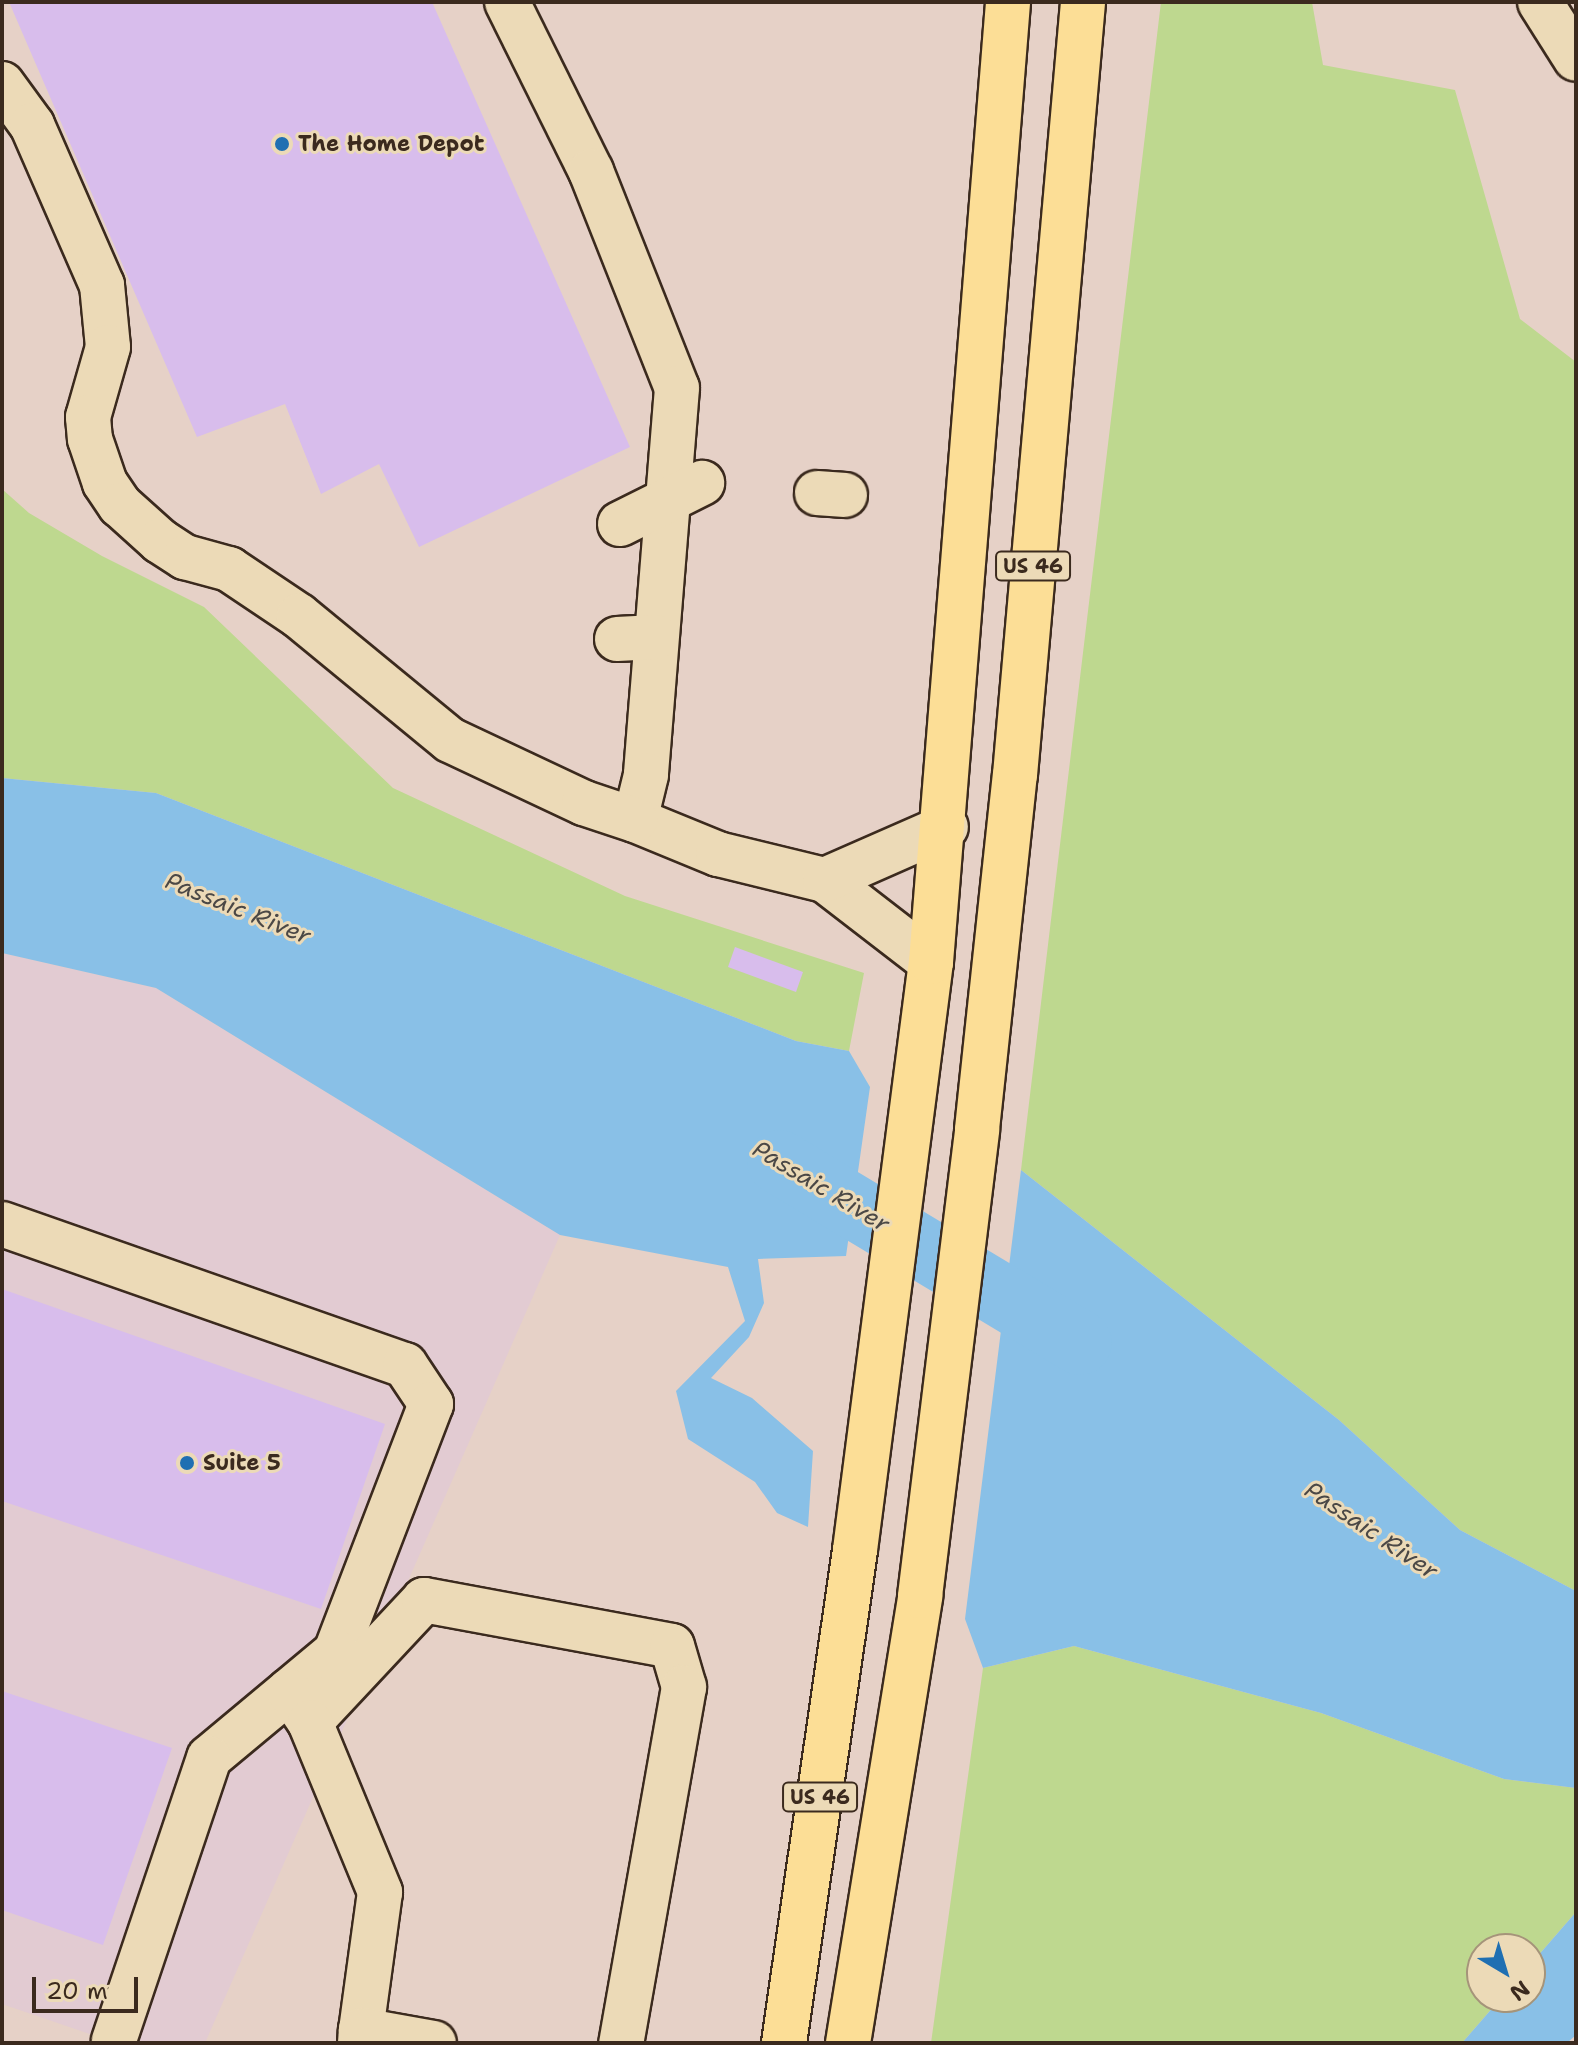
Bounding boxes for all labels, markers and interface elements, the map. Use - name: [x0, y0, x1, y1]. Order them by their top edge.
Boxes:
- place label: The Home Depot: [298, 131, 484, 157]
- marker: The Home Depot: [273, 135, 291, 153]
- road number: US 46: [995, 550, 1071, 582]
- water label: Passaic River: [161, 867, 315, 951]
- water label: Passaic River: [747, 1135, 895, 1239]
- place label: Suite 5: [203, 1450, 281, 1476]
- marker: Suite 5: [178, 1454, 196, 1472]
- water label: Passaic River: [1299, 1476, 1443, 1586]
- road number: US 46: [782, 1781, 858, 1813]
- north arrow: [1466, 1933, 1546, 2013]
- scale bar: [36, 1961, 142, 2011]
- text: N: [1504, 1974, 1536, 2008]
- text: 20 m: [46, 1975, 108, 2007]

